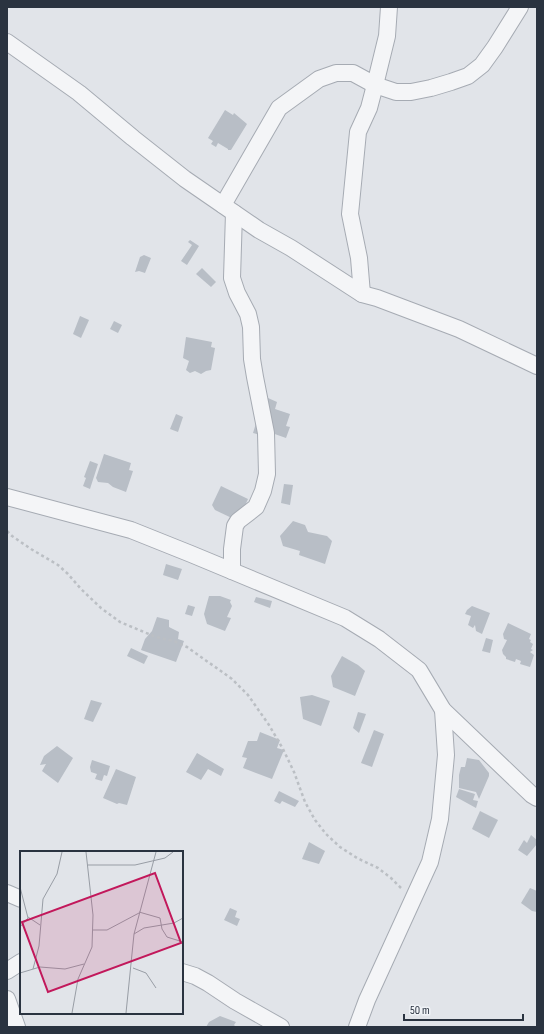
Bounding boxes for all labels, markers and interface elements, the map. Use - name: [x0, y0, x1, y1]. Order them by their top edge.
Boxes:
- inset map: [20, 851, 183, 1014]
- scale bar: [404, 996, 523, 1022]
- text: 50 m: [410, 1003, 430, 1018]

